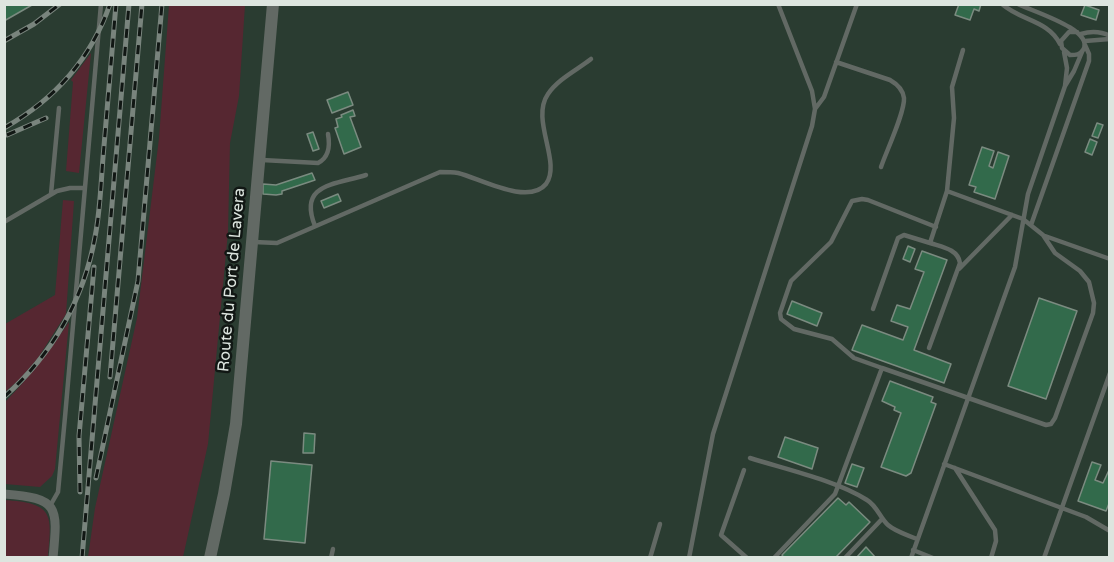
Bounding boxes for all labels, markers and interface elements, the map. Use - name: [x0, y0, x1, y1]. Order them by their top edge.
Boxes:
- street label: Route du Port de Lavera: [214, 187, 250, 373]

